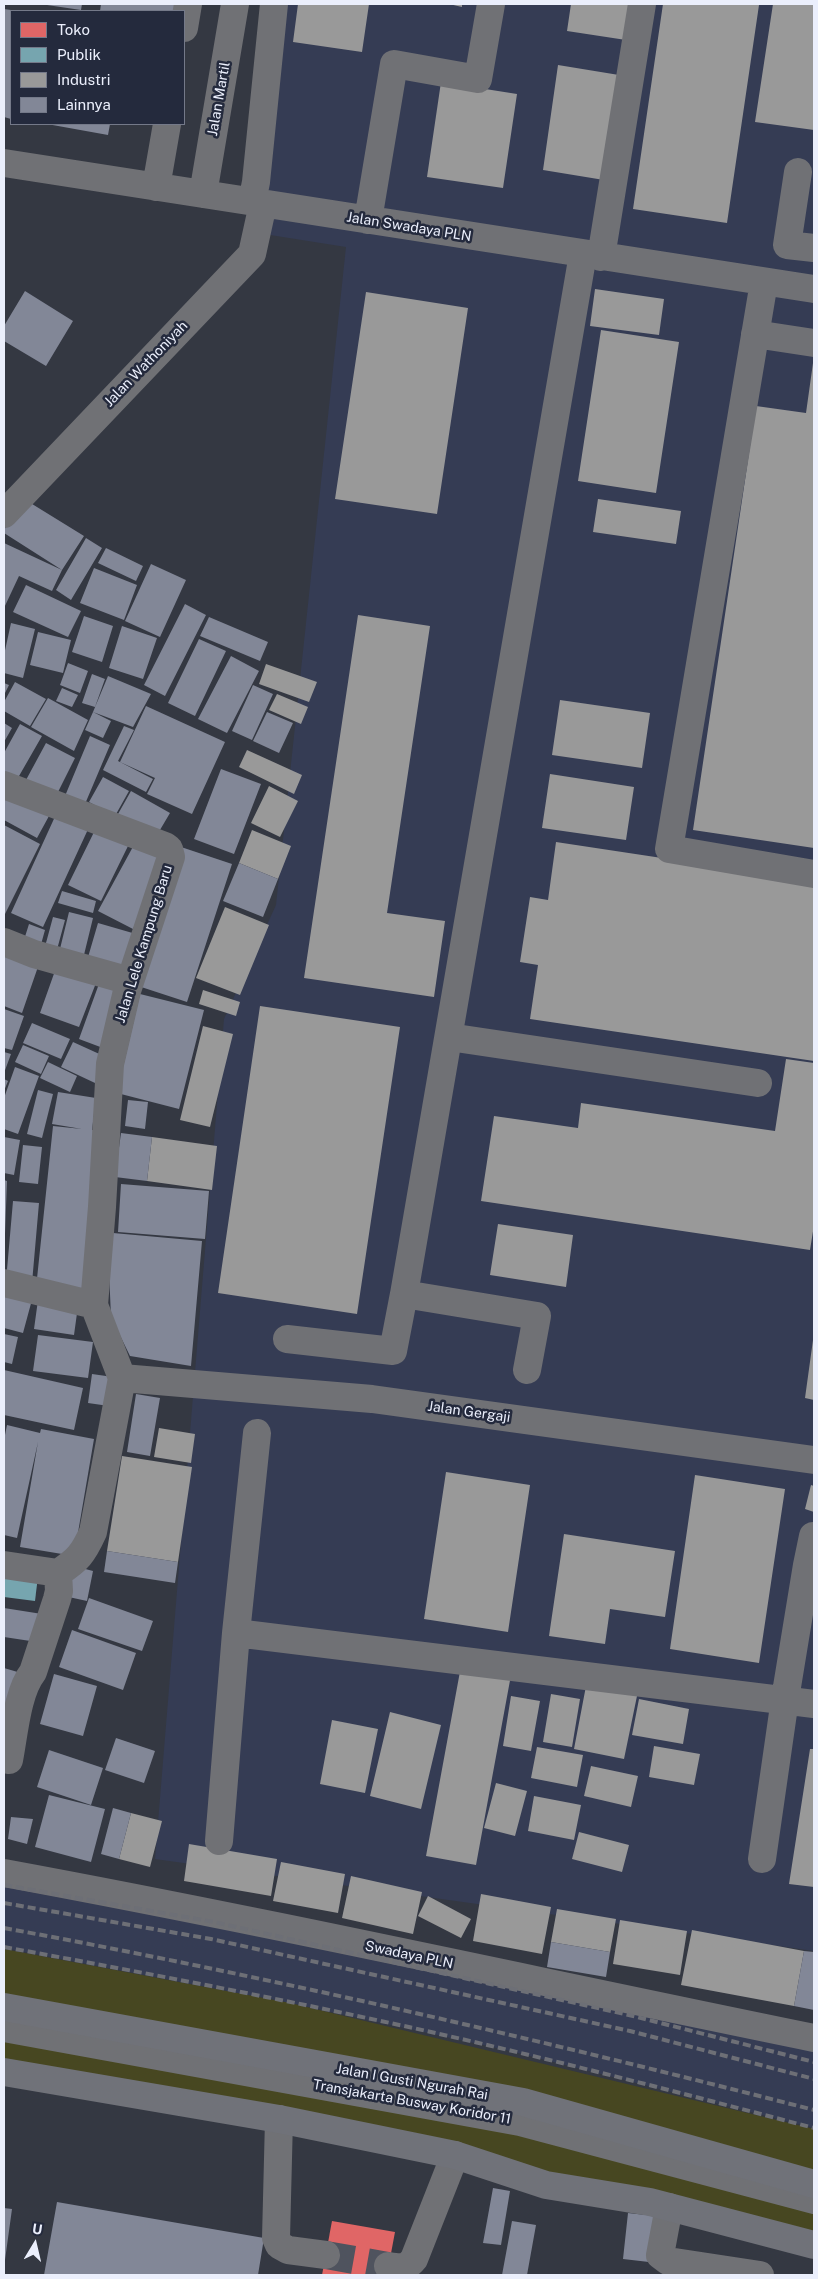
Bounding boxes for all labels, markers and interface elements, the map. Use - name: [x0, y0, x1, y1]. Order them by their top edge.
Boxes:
- legend: [10, 10, 185, 125]
- text: Toko: [57, 21, 90, 38]
- text: Publik: [57, 46, 101, 63]
- street label: Jalan Martil: [204, 61, 234, 137]
- text: Industri: [57, 71, 110, 88]
- text: Lainnya: [57, 96, 111, 113]
- street label: Jalan Swadaya PLN: [345, 209, 473, 245]
- street label: Jalan Wathoniyah: [101, 318, 191, 410]
- street label: Jalan Lele Kampung Baru: [112, 863, 176, 1025]
- street label: Jalan Gergaji: [426, 1398, 512, 1426]
- street label: Swadaya PLN: [363, 1937, 455, 1973]
- street label: Jalan I Gusti Ngurah Rai: [335, 2060, 489, 2104]
- street label: Transjakarta Busway Koridor 11: [312, 2076, 512, 2128]
- north arrow: [10, 2219, 60, 2269]
- text: U: [31, 2220, 44, 2238]

